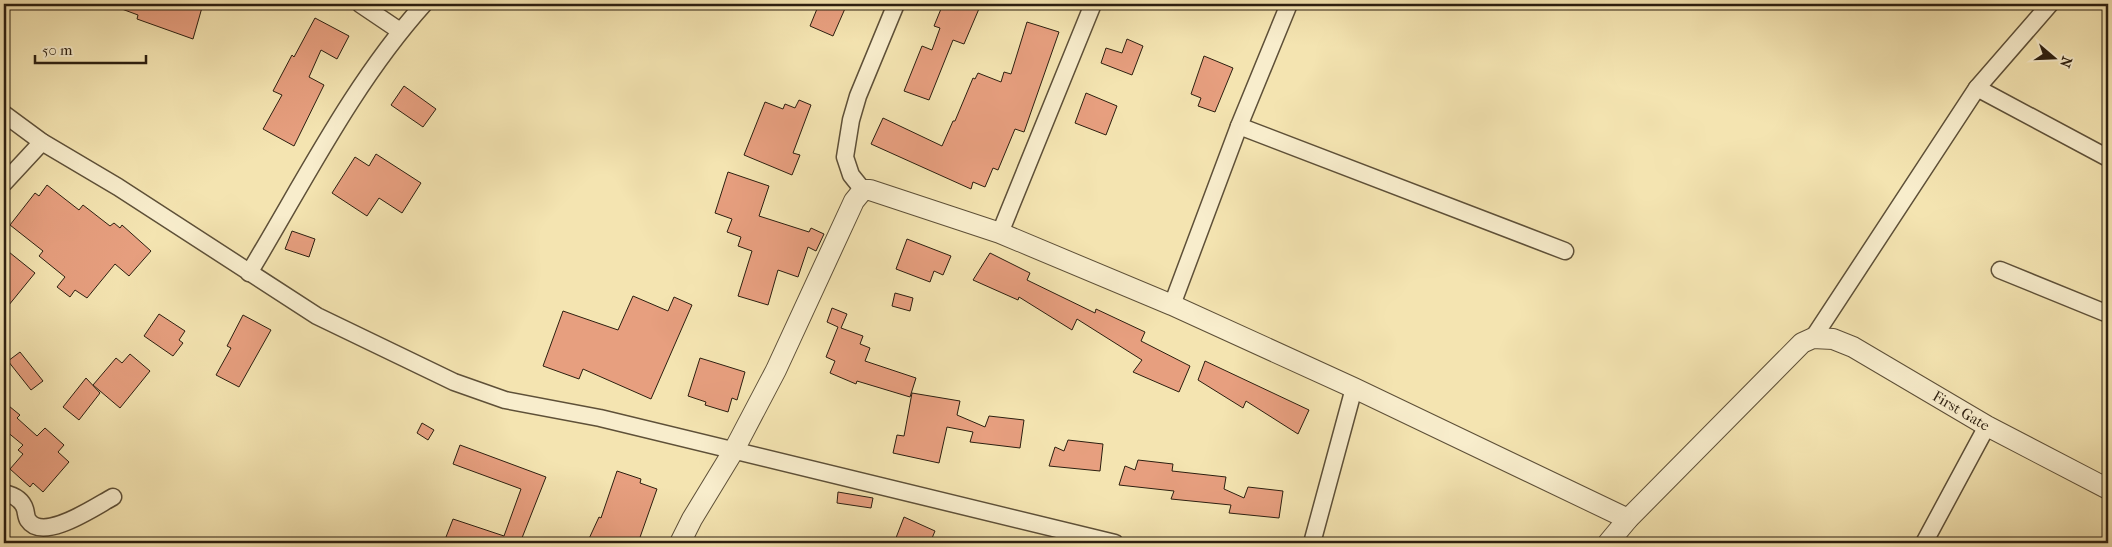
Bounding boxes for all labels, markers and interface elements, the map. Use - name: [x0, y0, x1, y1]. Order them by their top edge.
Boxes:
- scale bar: [35, 32, 146, 64]
- north arrow: [2030, 32, 2080, 82]
- text: 50 m: [42, 41, 73, 59]
- text: N: [2056, 54, 2076, 70]
- street label: First Gate: [1929, 387, 1994, 435]

